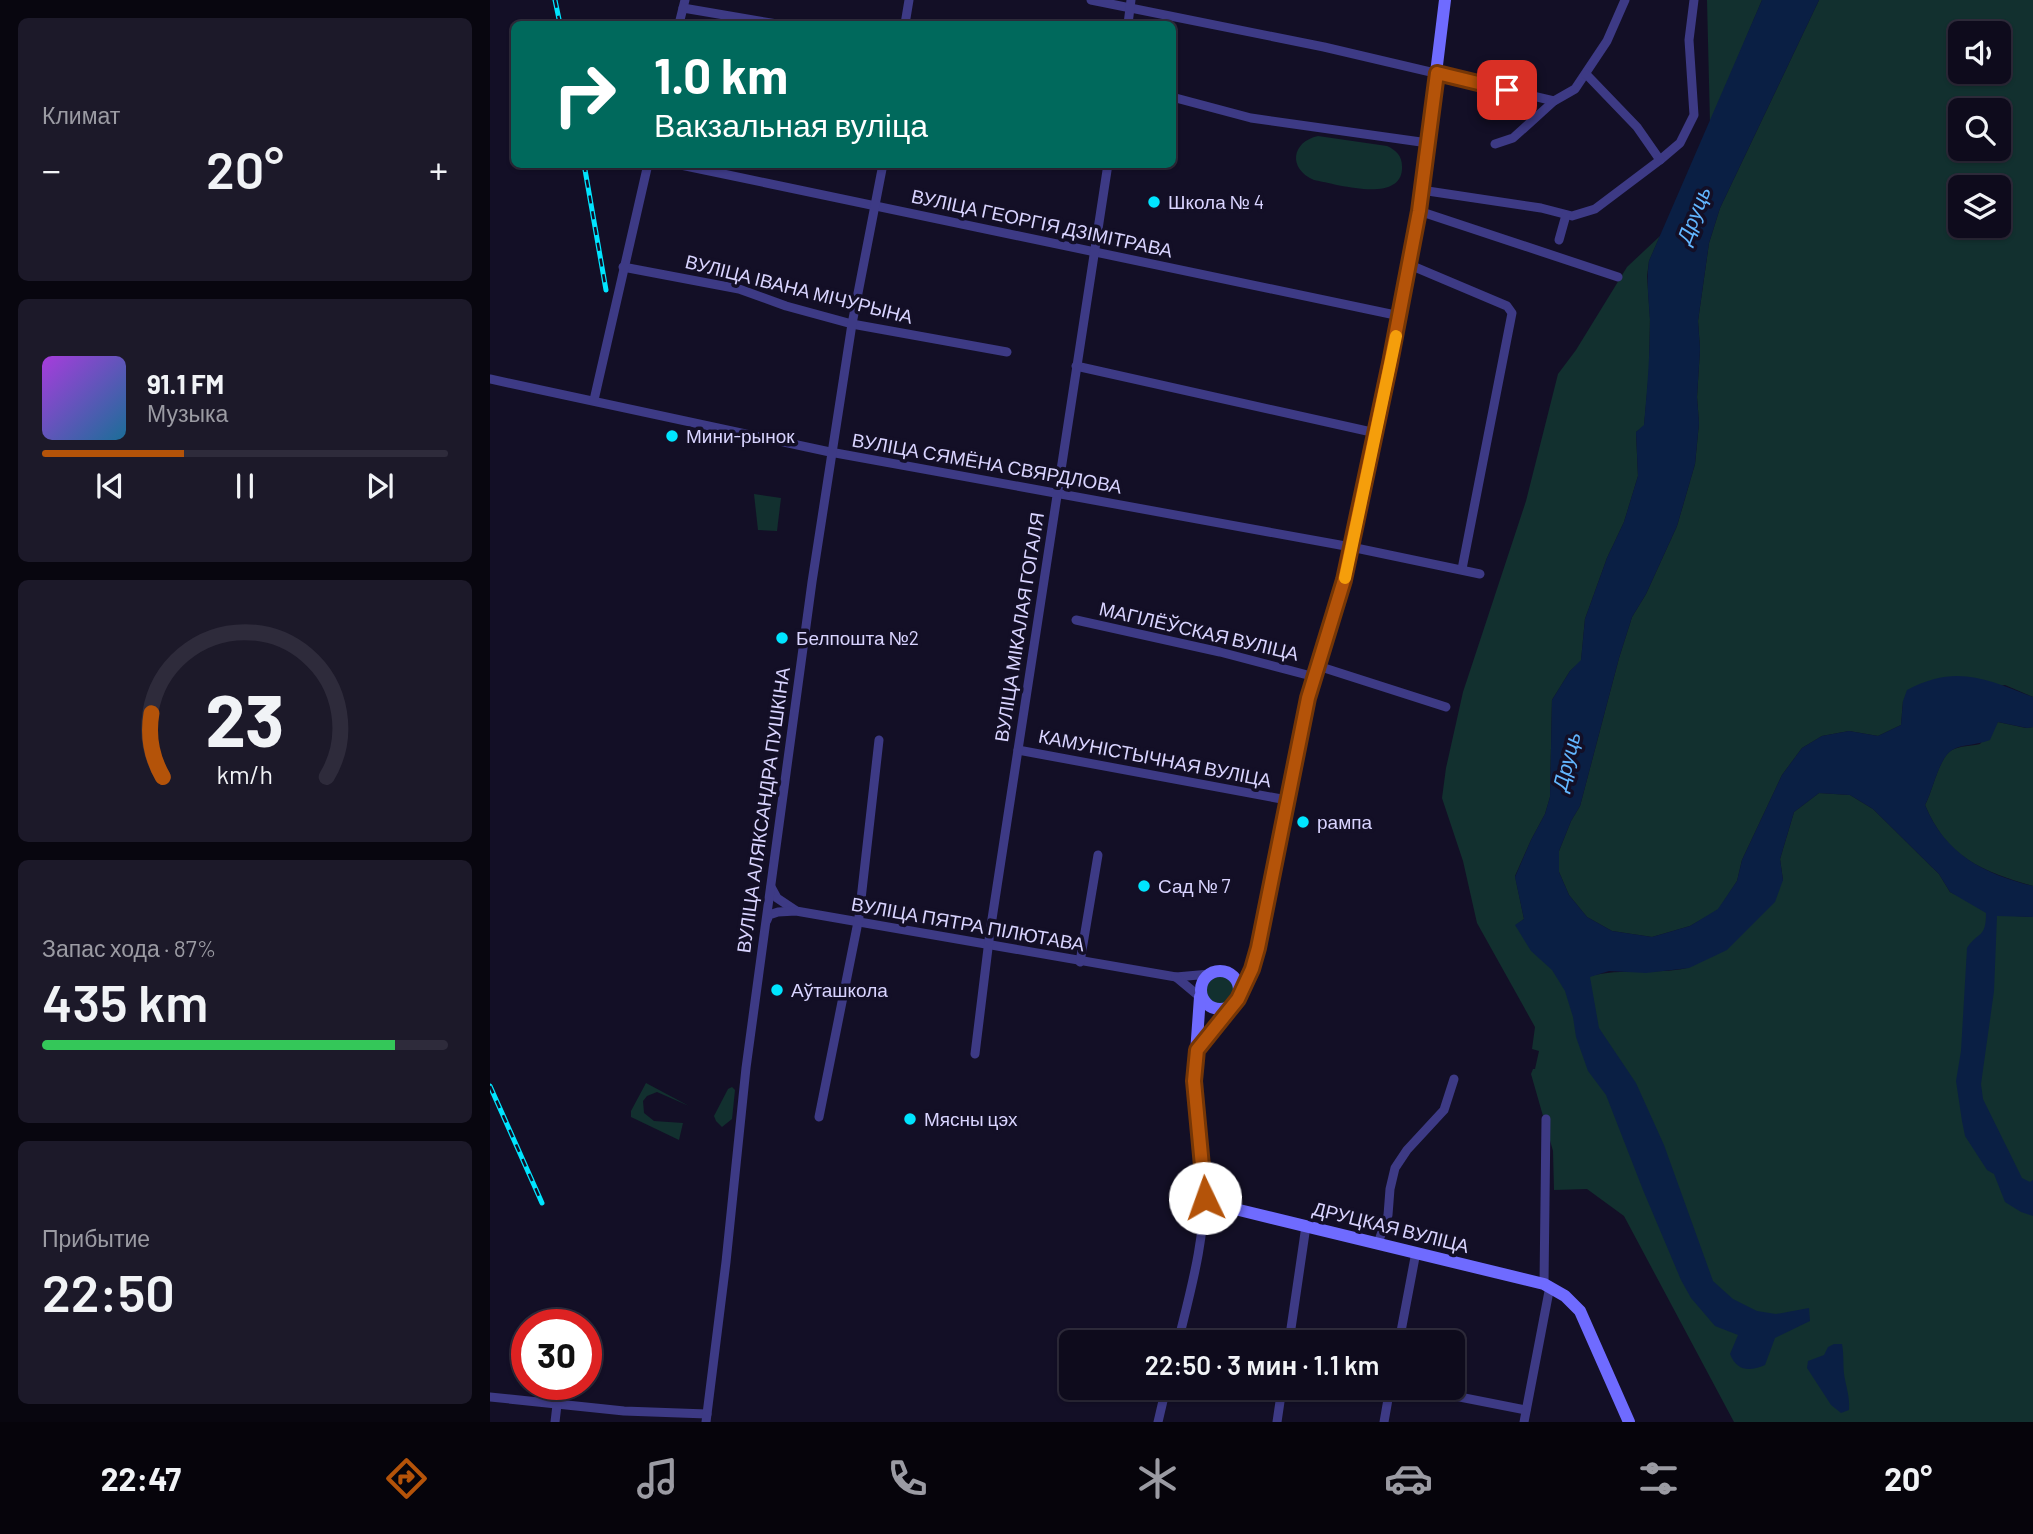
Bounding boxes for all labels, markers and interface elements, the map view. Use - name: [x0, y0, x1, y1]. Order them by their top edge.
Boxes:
- map controls: [1948, 21, 2011, 238]
- button: sound: [1948, 21, 2011, 84]
- text: 1.0 km: [654, 45, 788, 104]
- icon: right: [539, 49, 630, 140]
- pin: [1477, 60, 1537, 120]
- icon: arrive: [1488, 71, 1526, 109]
- button: search: [1948, 98, 2011, 161]
- text: Климат: [42, 101, 120, 129]
- text: Вакзальная вуліца: [654, 105, 928, 143]
- text: 20°: [206, 137, 284, 199]
- text: −: [42, 146, 61, 192]
- text: +: [429, 146, 448, 192]
- button: layers: [1948, 175, 2011, 238]
- water label: Друць: [1670, 182, 1715, 249]
- street label: ВУЛІЦА ГЕОРГІЯ ДЗІМІТРАВА: [909, 184, 1175, 262]
- place label: Школа № 4: [1168, 190, 1264, 213]
- marker: Школа № 4: [1146, 194, 1162, 210]
- street label: ВУЛІЦА ІВАНА МІЧУРЫНА: [683, 249, 916, 328]
- text: 91.1 FM: [147, 368, 224, 399]
- text: Музыка: [147, 399, 228, 427]
- place label: Мини-рынок: [686, 424, 795, 447]
- street label: ВУЛІЦА СЯМЁНА СВЯРДЛОВА: [850, 427, 1124, 498]
- marker: Мини-рынок: [664, 428, 680, 444]
- icon: previous: [91, 467, 129, 505]
- icon: pause: [226, 467, 264, 505]
- icon: next: [361, 467, 399, 505]
- street label: ВУЛІЦА МІКАЛАЯ ГОГАЛЯ: [989, 511, 1048, 743]
- street label: МАГІЛЁЎСКАЯ ВУЛІЦА: [1097, 596, 1302, 665]
- place label: Белпошта №2: [796, 626, 919, 649]
- marker: Белпошта №2: [774, 630, 790, 646]
- street label: ВУЛІЦА АЛЯКСАНДРА ПУШКІНА: [731, 665, 794, 954]
- text: 23: [205, 674, 285, 762]
- street label: КАМУНІСТЫЧНАЯ ВУЛІЦА: [1037, 724, 1274, 791]
- water label: Друць: [1546, 729, 1585, 794]
- text: km/h: [217, 759, 273, 789]
- place label: рампа: [1317, 810, 1372, 833]
- marker: рампа: [1295, 814, 1311, 830]
- place label: Сад № 7: [1158, 874, 1231, 897]
- marker: Сад № 7: [1136, 878, 1152, 894]
- street label: ВУЛІЦА ПЯТРА ПІЛЮТАВА: [850, 892, 1087, 955]
- text: Запас хода · 87%: [42, 934, 216, 962]
- text: 435 km: [42, 970, 208, 1032]
- place label: Аўташкола: [791, 978, 888, 1001]
- marker: Аўташкола: [769, 982, 785, 998]
- place label: Мясны цэх: [924, 1107, 1018, 1130]
- marker: Мясны цэх: [902, 1111, 918, 1127]
- position arrow: [1168, 1161, 1242, 1235]
- street label: ДРУЦКАЯ ВУЛІЦА: [1310, 1196, 1472, 1257]
- text: Прибытие: [42, 1224, 150, 1252]
- text: 22:50: [42, 1260, 175, 1322]
- speed limit sign: 30: [511, 1309, 602, 1400]
- text: 22:50 · 3 мин · 1.1 km: [1145, 1349, 1379, 1380]
- icon: directions: [382, 1454, 431, 1503]
- icon: music: [633, 1454, 682, 1503]
- icon: phone: [883, 1454, 932, 1503]
- icon: climate: [1133, 1454, 1182, 1503]
- icon: car: [1384, 1454, 1433, 1503]
- icon: filters: [1634, 1454, 1683, 1503]
- text: 22:47: [101, 1459, 181, 1497]
- text: 20°: [1884, 1459, 1932, 1497]

